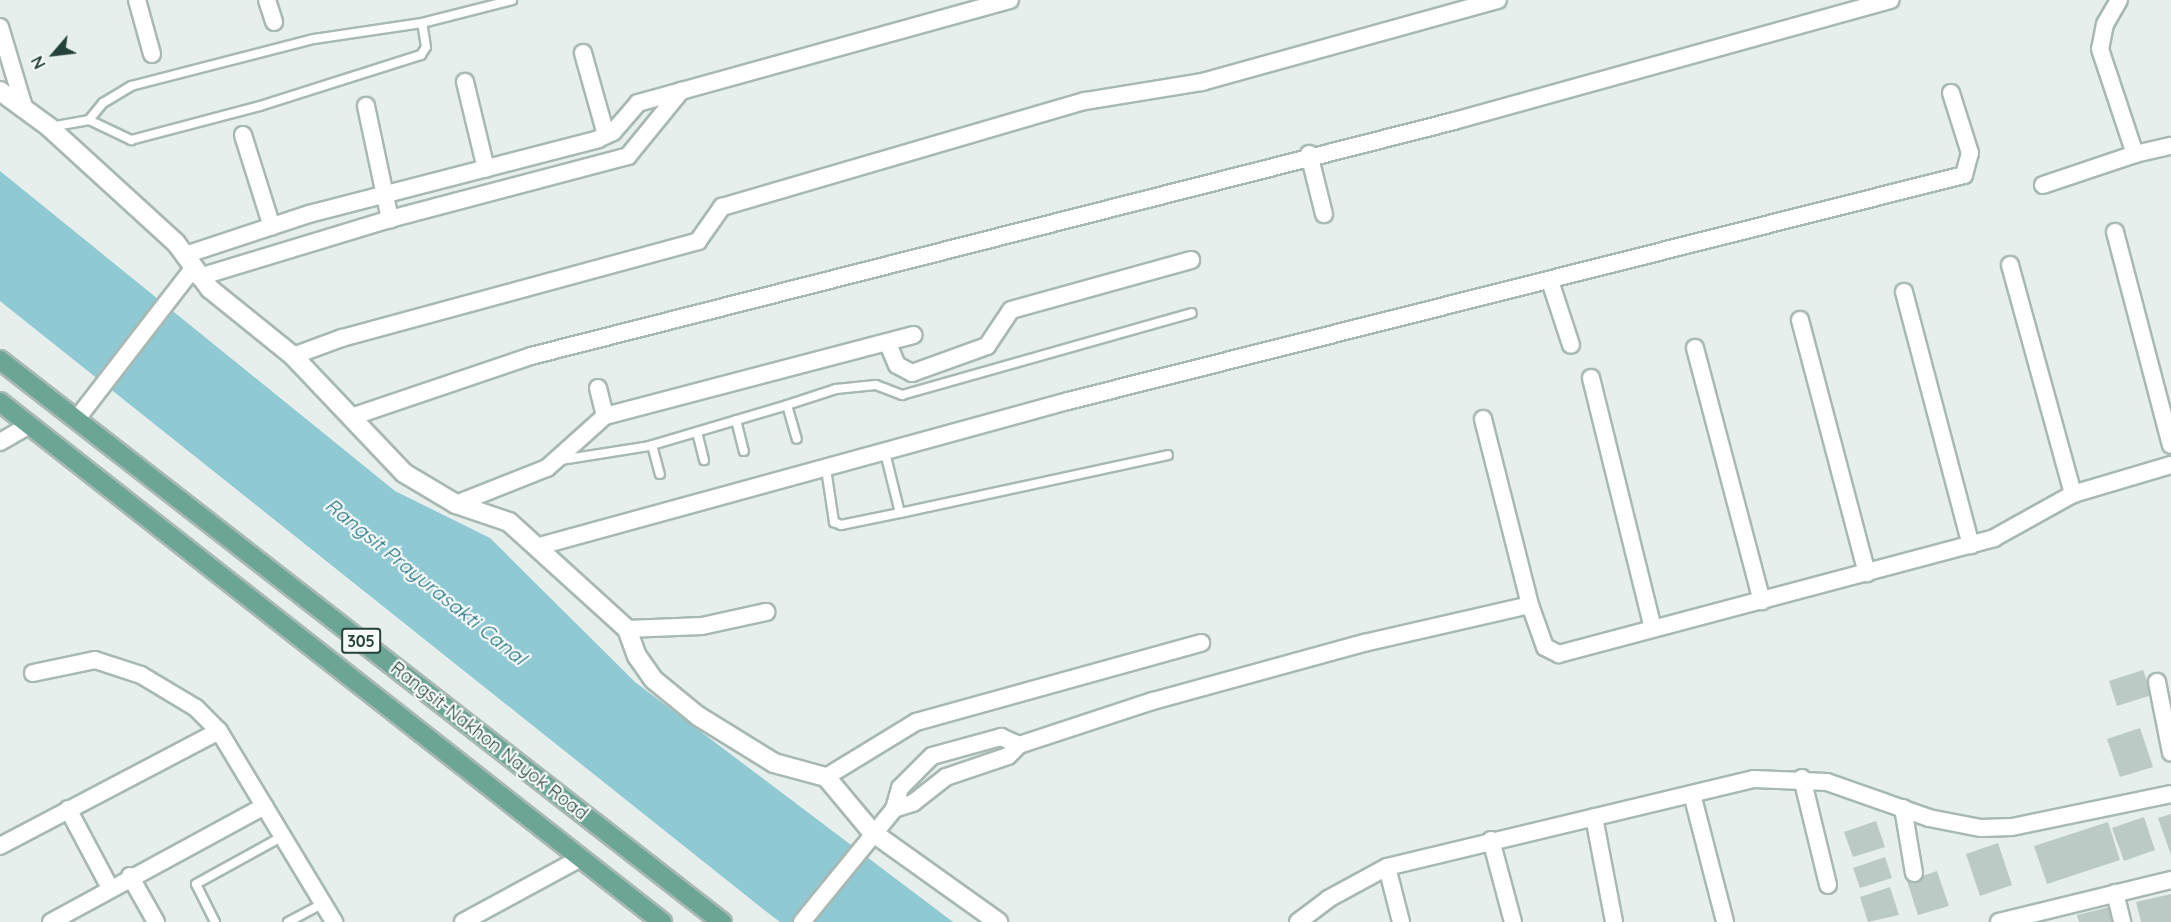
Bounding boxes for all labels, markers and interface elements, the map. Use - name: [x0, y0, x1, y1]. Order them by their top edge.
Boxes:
- north arrow: [24, 24, 84, 84]
- text: N: [27, 53, 50, 72]
- water label: Rangsit Prayurasakti Canal: [321, 493, 531, 669]
- road number: 305: [340, 628, 382, 654]
- street label: Rangsit-Nakhon Nayok Road: [386, 657, 592, 825]

